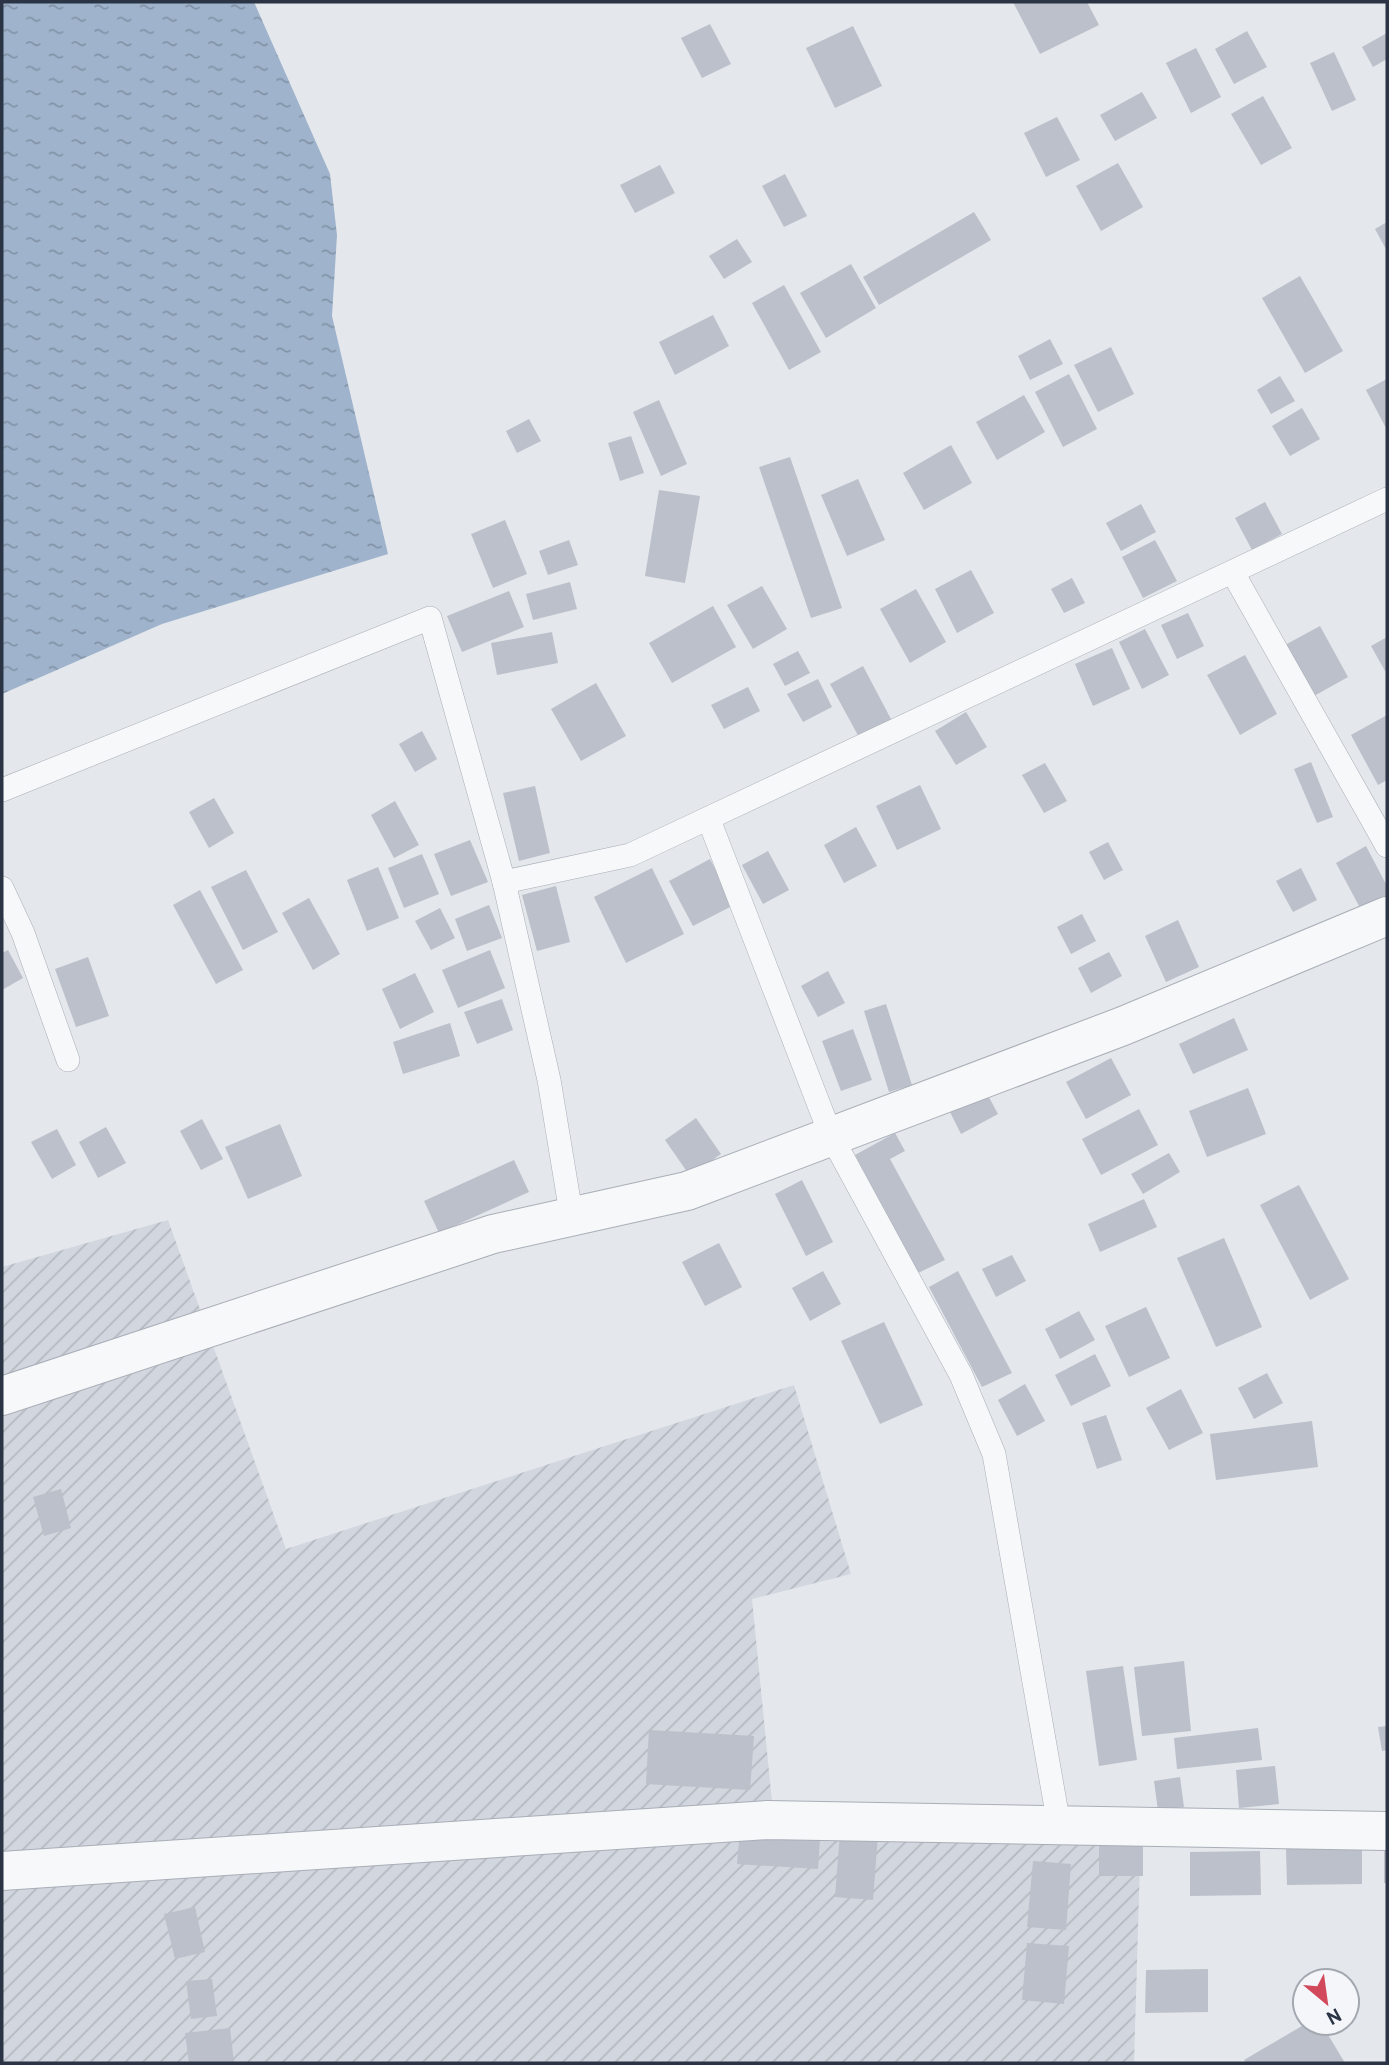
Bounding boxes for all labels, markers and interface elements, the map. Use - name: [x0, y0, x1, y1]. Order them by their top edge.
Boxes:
- north arrow: [1291, 1967, 1361, 2037]
- text: N: [1321, 2001, 1345, 2029]

